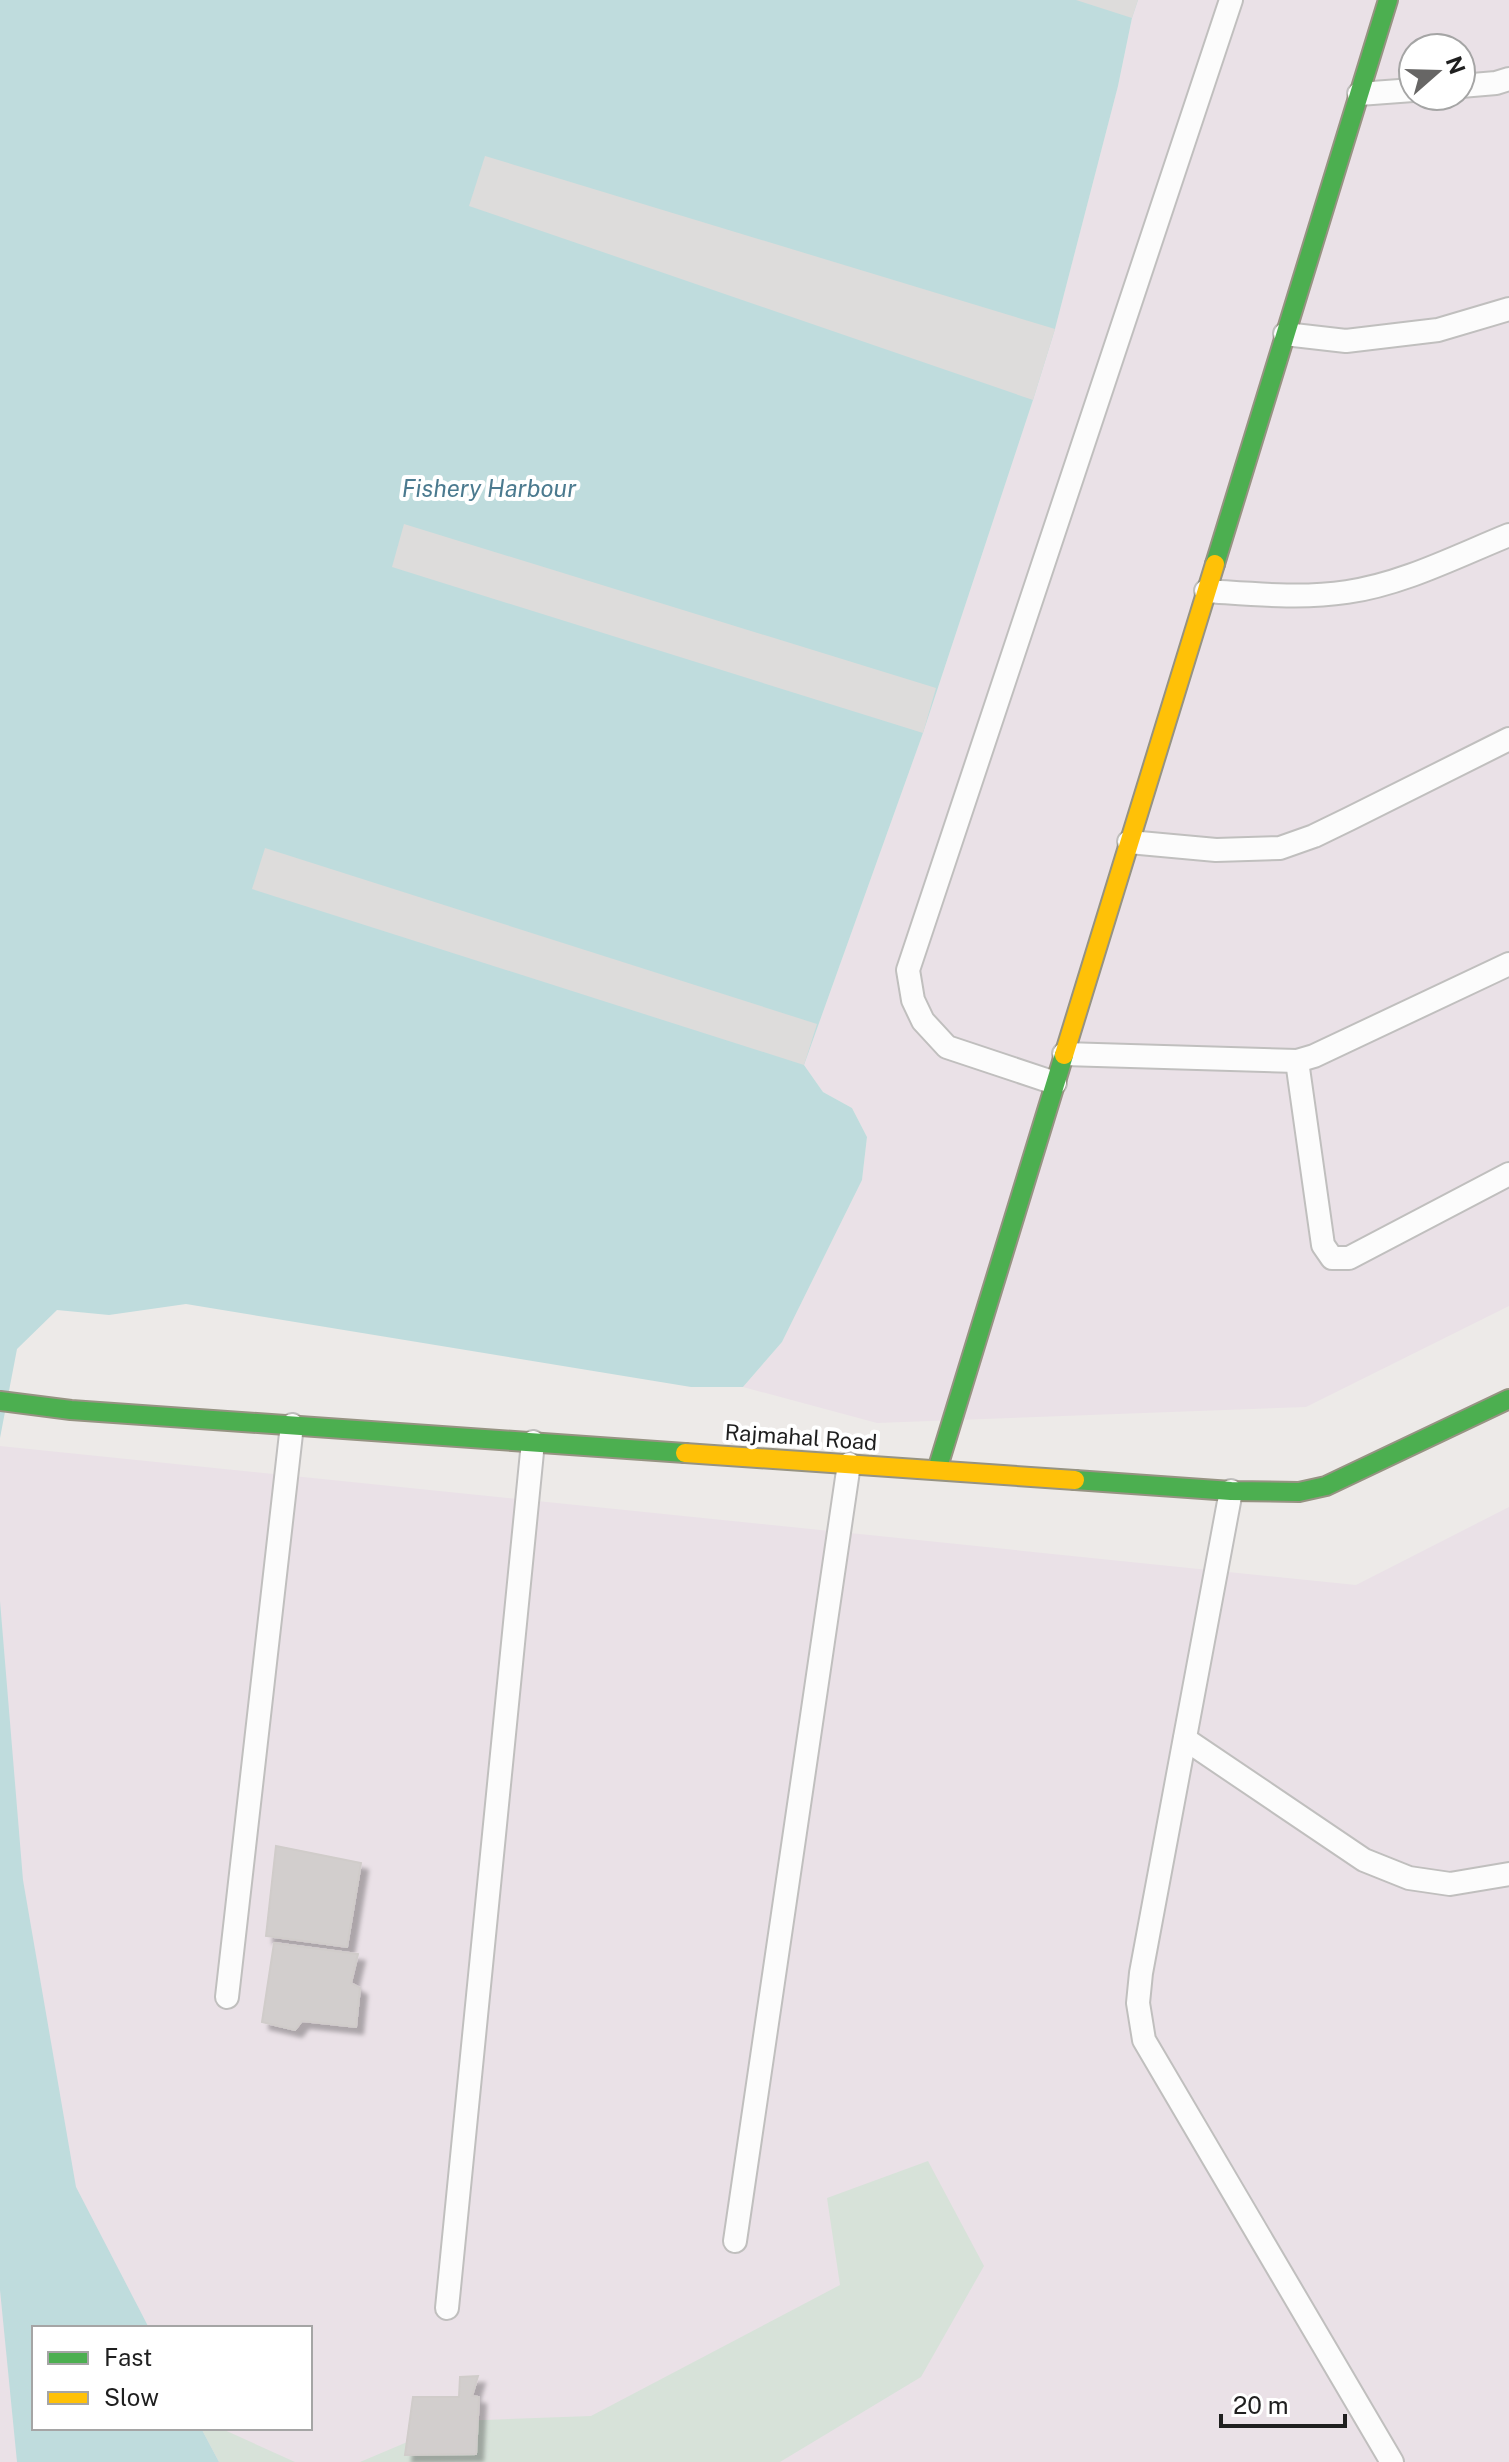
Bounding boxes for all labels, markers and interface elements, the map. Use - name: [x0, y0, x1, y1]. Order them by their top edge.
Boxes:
- north arrow: [1397, 32, 1477, 112]
- text: N: [1441, 53, 1471, 78]
- water label: Fishery Harbour: [402, 474, 577, 502]
- street label: Rajmahal Road: [724, 1419, 878, 1455]
- legend: [32, 2326, 312, 2430]
- text: Fast: [104, 2343, 152, 2371]
- scale bar: [1221, 2378, 1345, 2428]
- text: Slow: [104, 2383, 159, 2411]
- text: 20 m: [1233, 2391, 1289, 2419]

